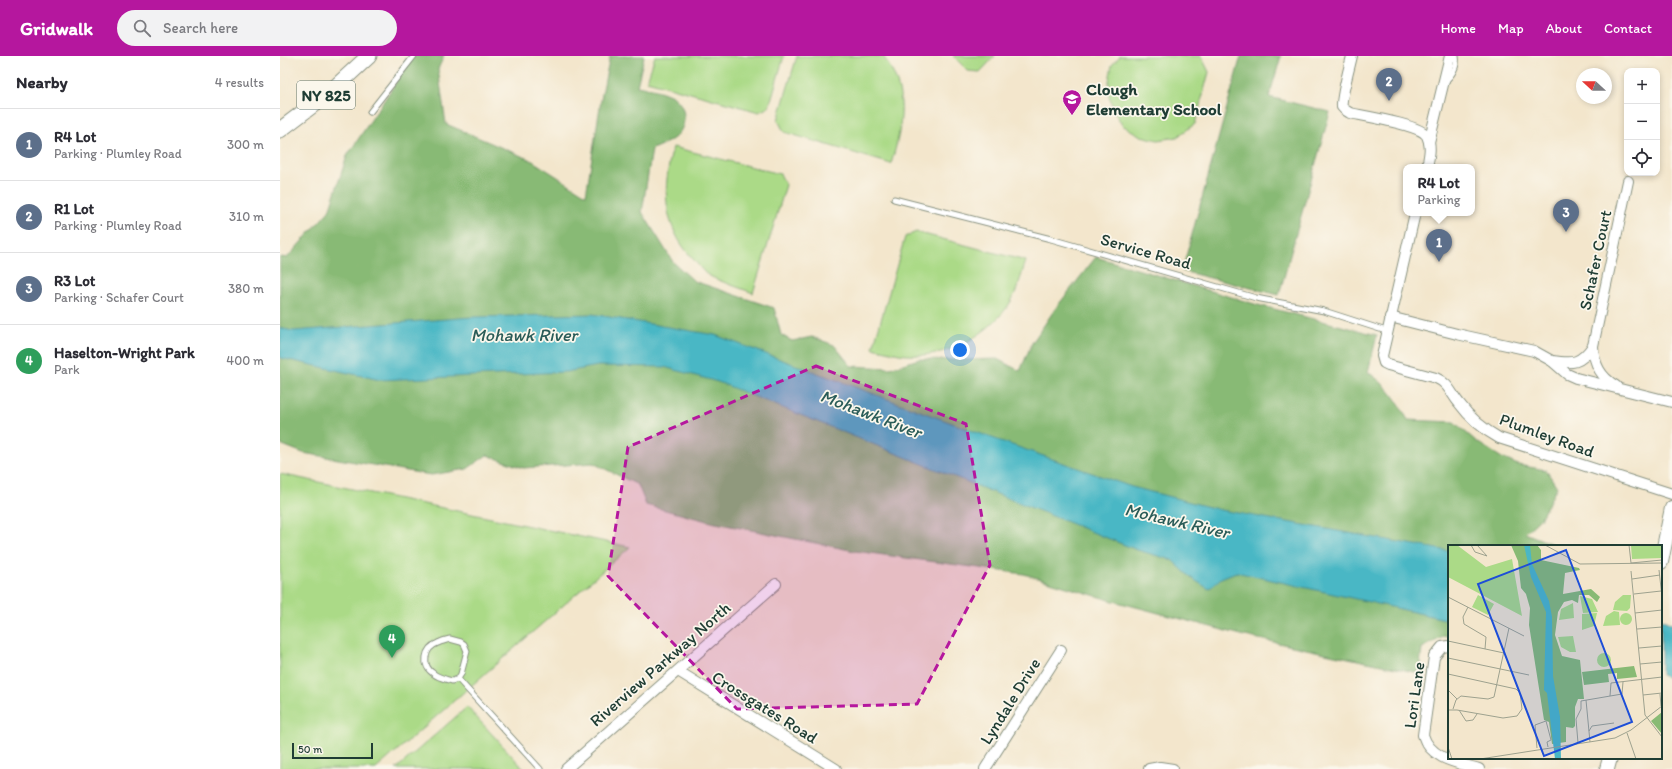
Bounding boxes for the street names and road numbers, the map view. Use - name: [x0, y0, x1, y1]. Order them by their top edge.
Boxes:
- road number: NY 825: [297, 81, 355, 109]
- street label: Schafer Court: [1575, 208, 1615, 312]
- street label: Service Road: [1098, 229, 1194, 274]
- street label: Plumley Road: [1497, 409, 1597, 461]
- street label: Riverview Parkway North: [585, 597, 735, 731]
- street label: Lyndale Drive: [976, 654, 1044, 748]
- street label: Lori Lane: [1399, 661, 1429, 729]
- street label: Crossgates Road: [708, 666, 822, 748]

